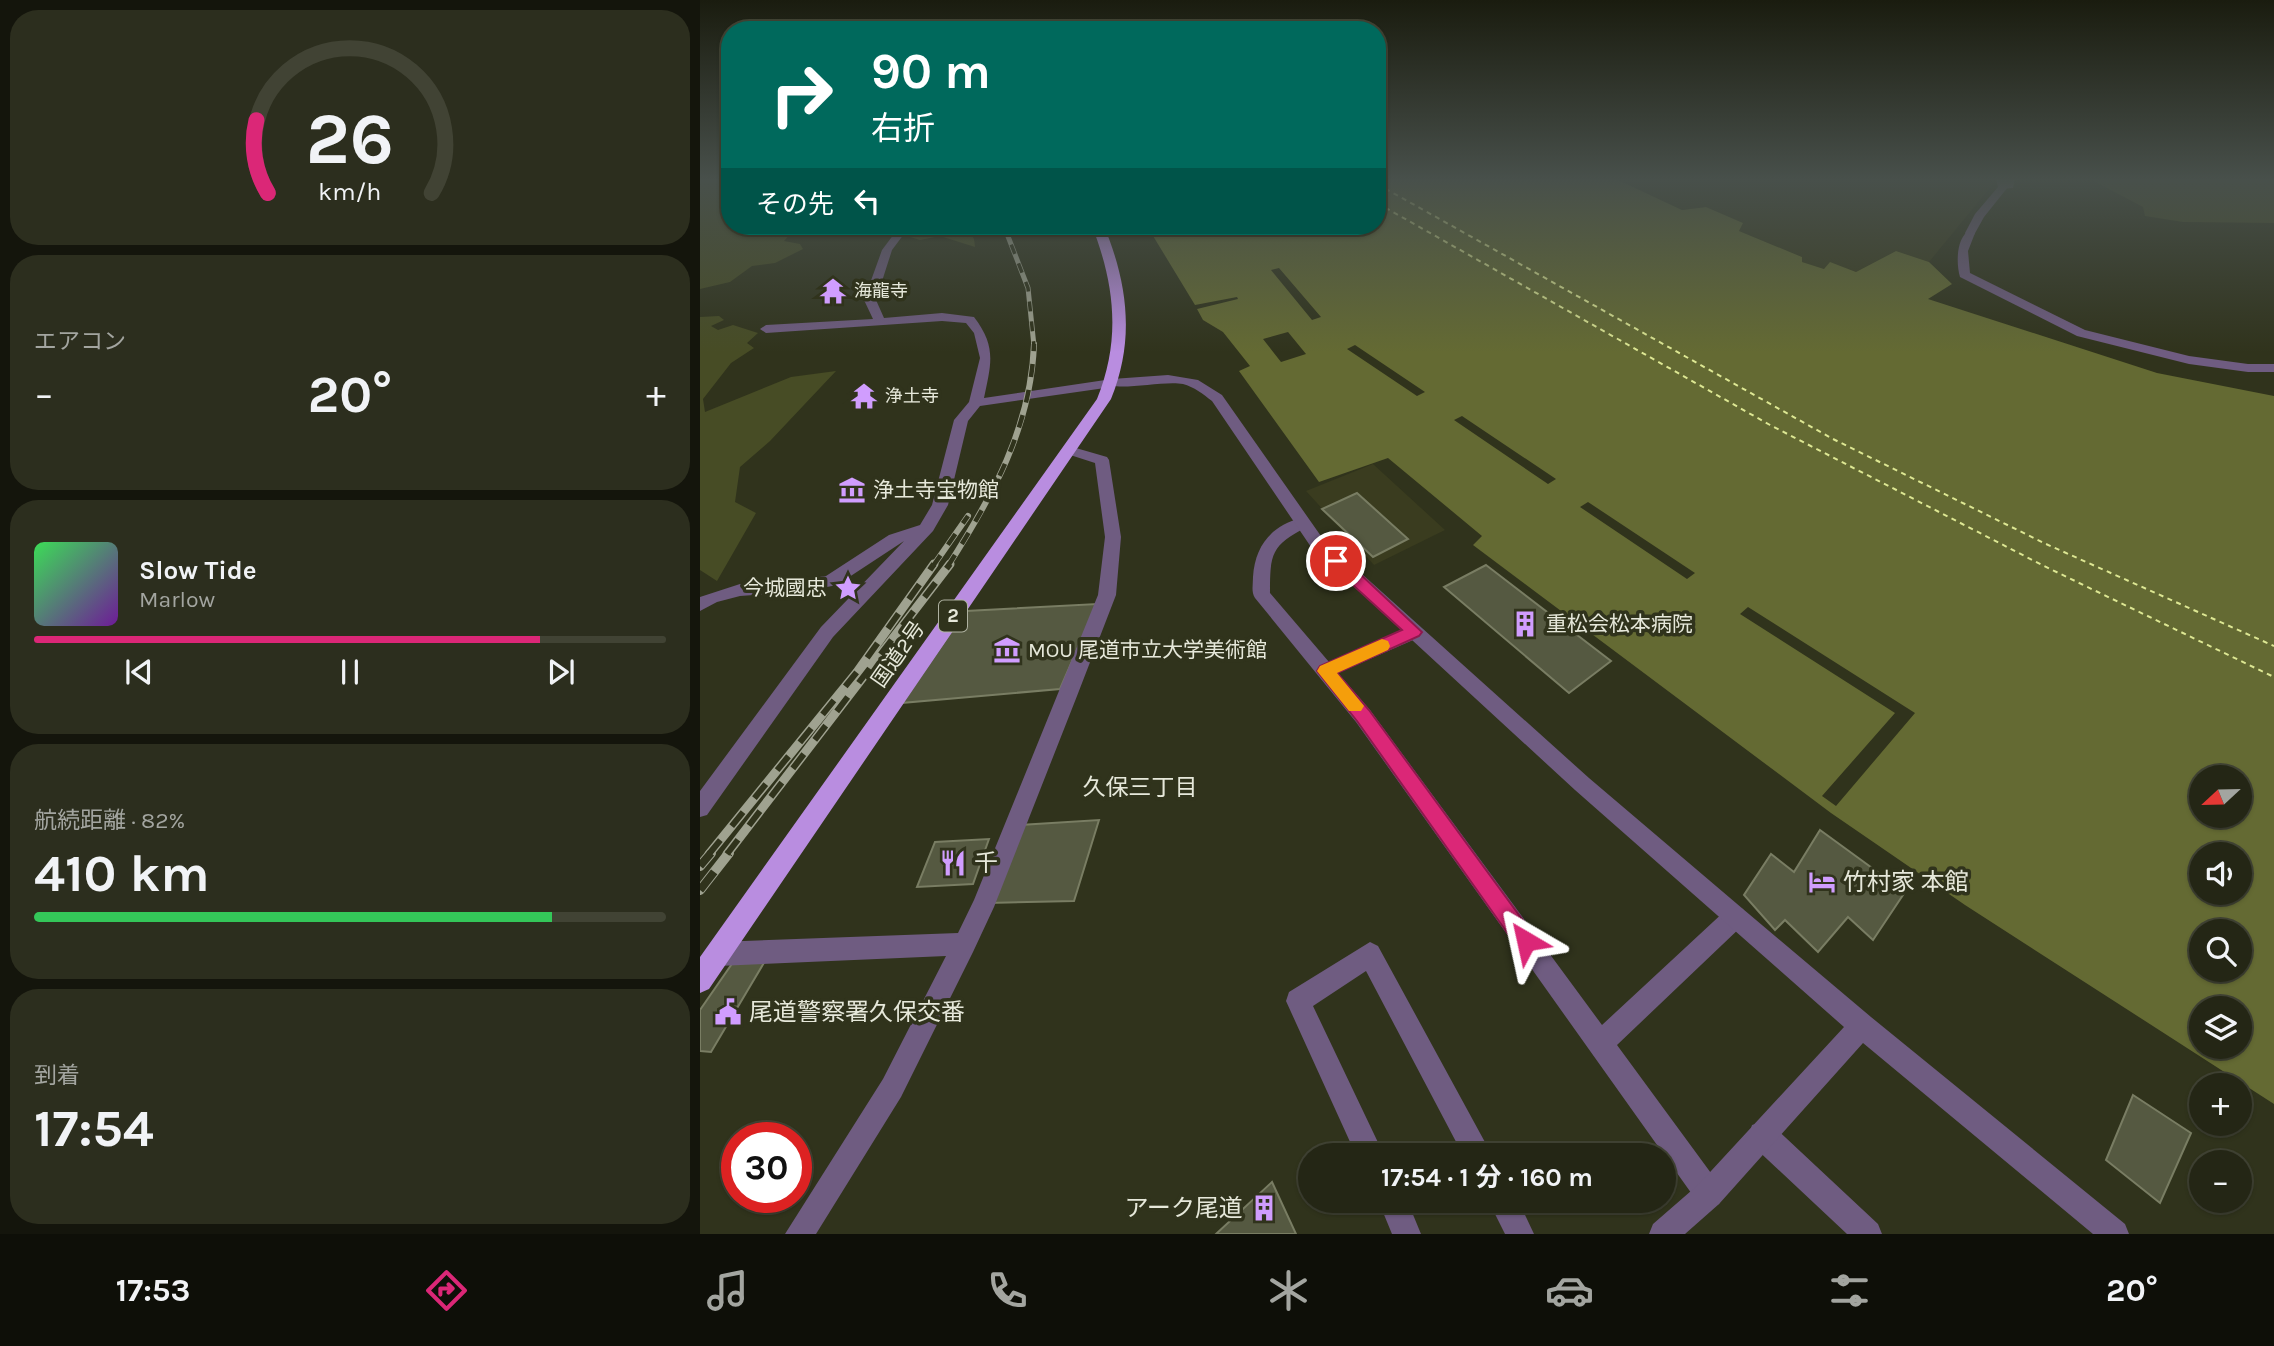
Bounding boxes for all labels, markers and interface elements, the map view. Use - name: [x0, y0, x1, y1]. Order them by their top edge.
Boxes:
- text: 90 m: [871, 43, 991, 100]
- icon: right: [756, 49, 847, 140]
- text: 26: [306, 97, 394, 182]
- text: 右折: [871, 110, 935, 147]
- text: km/h: [318, 177, 382, 206]
- icon: left: [848, 182, 886, 220]
- text: その先: [756, 189, 834, 220]
- temple icon: 海龍寺: [818, 276, 848, 306]
- place label: 海龍寺: [854, 280, 908, 302]
- text: エアコン: [34, 328, 126, 355]
- text: 20°: [308, 364, 392, 425]
- text: −: [34, 372, 54, 417]
- text: +: [646, 372, 666, 417]
- temple icon: 浄土寺: [849, 381, 879, 411]
- place label: 浄土寺: [885, 385, 939, 407]
- museum icon: 浄土寺宝物館: [837, 475, 867, 505]
- place label: 浄土寺宝物館: [873, 478, 999, 502]
- pin: [1306, 531, 1366, 591]
- icon: arrive: [1317, 542, 1355, 580]
- text: Slow Tide: [139, 555, 257, 586]
- place icon: 今城國忠: [833, 573, 863, 603]
- place label: 今城國忠: [743, 576, 827, 600]
- text: Marlow: [139, 586, 215, 613]
- road number: 2: [939, 600, 967, 632]
- building icon: 重松会松本病院: [1510, 609, 1540, 639]
- place label: 重松会松本病院: [1546, 612, 1693, 636]
- street label: 国道2号: [867, 616, 929, 692]
- museum icon: MOU 尾道市立大学美術館: [992, 635, 1022, 665]
- place label: MOU 尾道市立大学美術館: [1028, 638, 1267, 662]
- icon: previous: [120, 653, 158, 691]
- icon: pause: [331, 653, 369, 691]
- icon: next: [542, 653, 580, 691]
- north arrow: [2189, 765, 2252, 828]
- map controls: [2189, 765, 2252, 1213]
- district label: 久保三丁目: [1083, 774, 1198, 801]
- text: 航続距離 · 82%: [34, 807, 185, 834]
- button: sound: [2189, 842, 2252, 905]
- text: 410 km: [34, 843, 210, 904]
- restaurant icon: 千: [938, 848, 968, 878]
- place label: 千: [974, 849, 998, 877]
- hotel icon: 竹村家 本館: [1807, 867, 1837, 897]
- place label: 竹村家 本館: [1843, 868, 1969, 896]
- position arrow: [1489, 904, 1563, 978]
- button: search: [2189, 919, 2252, 982]
- button: layers: [2189, 996, 2252, 1059]
- public building icon: 尾道警察署久保交番: [713, 997, 743, 1027]
- place label: 尾道警察署久保交番: [749, 998, 965, 1026]
- text: 到着: [34, 1062, 80, 1089]
- button: +: [2189, 1073, 2252, 1136]
- text: 17:54: [34, 1098, 154, 1159]
- speed limit sign: 30: [721, 1122, 812, 1213]
- button: −: [2189, 1150, 2252, 1213]
- text: 17:54 · 1 分 · 160 m: [1381, 1162, 1593, 1193]
- building icon: アーク尾道: [1249, 1193, 1279, 1223]
- place label: アーク尾道: [1124, 1194, 1243, 1222]
- icon: directions: [422, 1266, 471, 1315]
- icon: music: [703, 1266, 752, 1315]
- icon: phone: [983, 1266, 1032, 1315]
- icon: climate: [1264, 1266, 1313, 1315]
- icon: car: [1545, 1266, 1594, 1315]
- icon: filters: [1825, 1266, 1874, 1315]
- text: 17:53: [116, 1272, 190, 1309]
- text: 20°: [2106, 1272, 2158, 1309]

